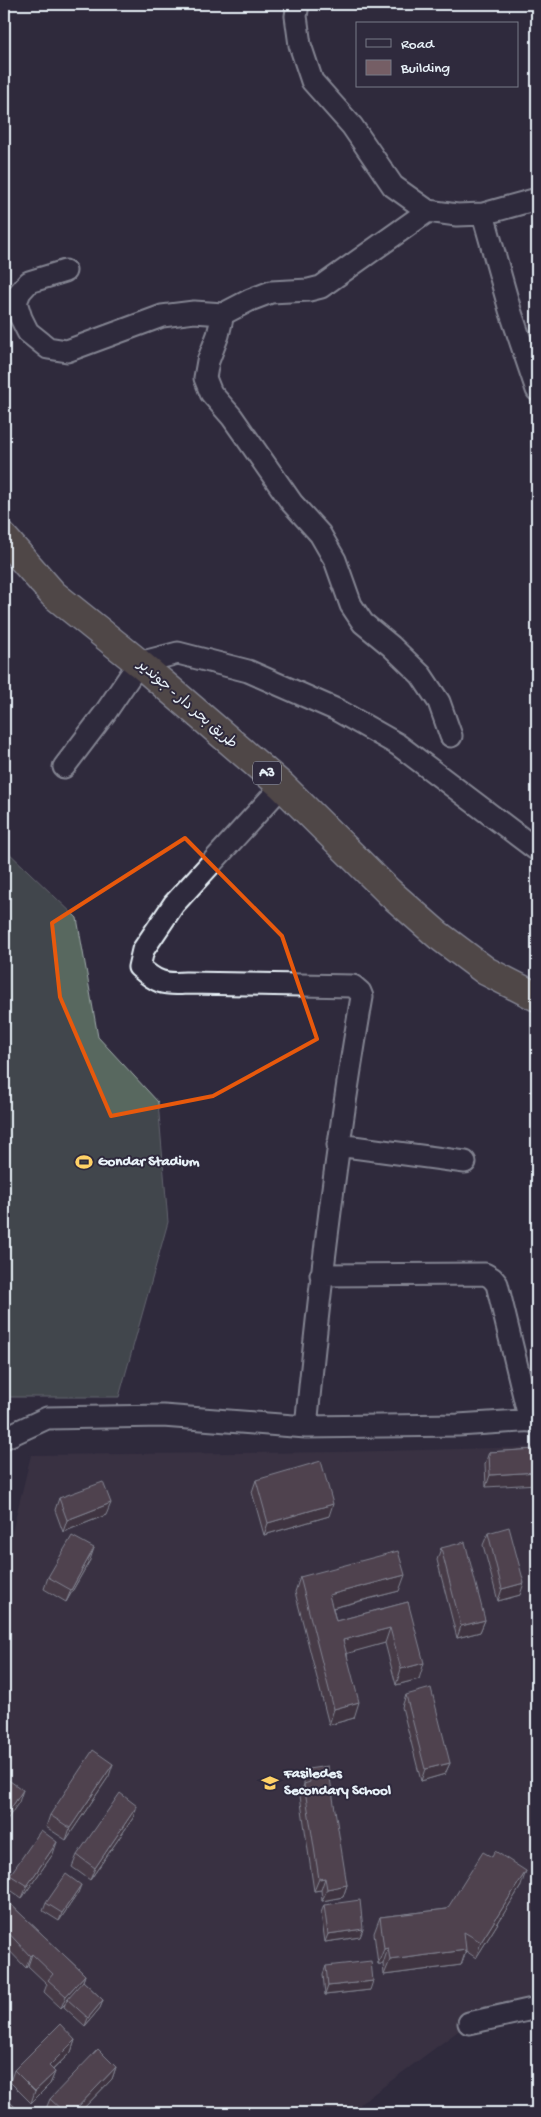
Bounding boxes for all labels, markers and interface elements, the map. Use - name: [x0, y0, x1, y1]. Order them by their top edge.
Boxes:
- legend: [356, 22, 518, 88]
- text: Road: [401, 36, 435, 54]
- text: Building: [400, 60, 450, 78]
- street label: طريق بحر دار - جوندير: [132, 655, 241, 753]
- road number: A3: [253, 761, 281, 784]
- sports icon: Gondar Stadium: [74, 1152, 94, 1172]
- place label: Gondar Stadium: [98, 1153, 200, 1171]
- place label: Fasiledes Secondary School: [283, 1765, 392, 1800]
- school or university icon: Fasiledes Secondary School: [260, 1773, 280, 1793]

